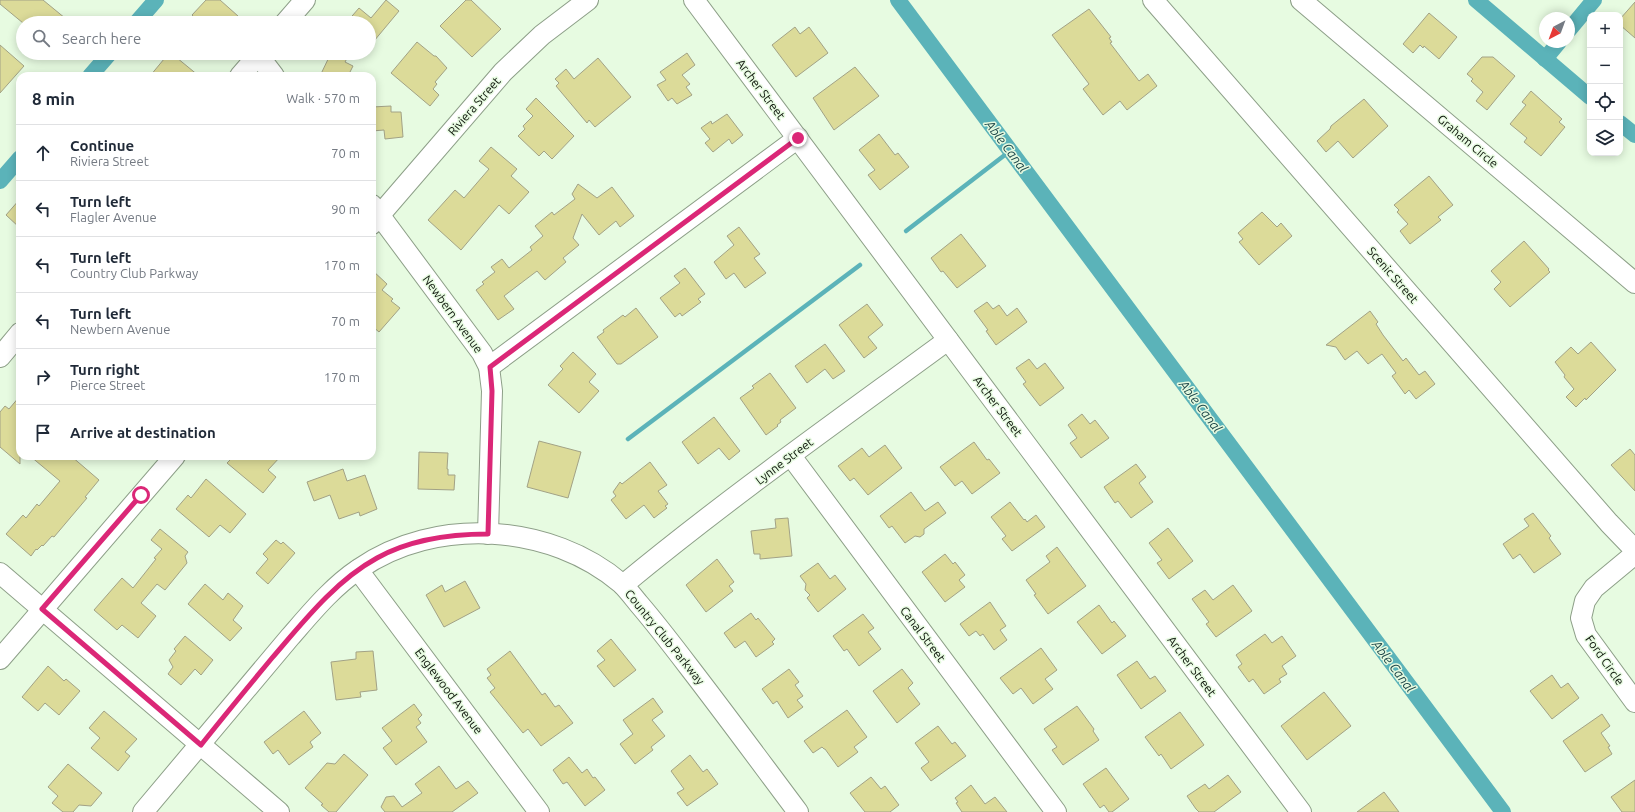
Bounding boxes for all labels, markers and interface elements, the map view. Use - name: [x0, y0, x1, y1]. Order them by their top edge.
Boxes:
- north arrow: [1539, 12, 1575, 48]
- map controls: [1587, 12, 1623, 156]
- button: +: [1587, 12, 1623, 48]
- search box: [16, 16, 376, 60]
- icon: search: [30, 27, 52, 49]
- text: Search here: [62, 30, 141, 47]
- button: −: [1587, 48, 1623, 84]
- street label: Archer Street: [734, 56, 788, 122]
- street label: Riviera Street: [445, 74, 503, 138]
- button: locate: [1587, 84, 1623, 120]
- text: 8 min: [32, 89, 75, 108]
- text: Walk · 570 m: [286, 91, 360, 105]
- street label: Graham Circle: [1435, 112, 1501, 170]
- water label: Able Canal: [982, 116, 1031, 175]
- button: layers: [1587, 120, 1623, 156]
- route end: [789, 129, 807, 147]
- text: Continue: [70, 137, 134, 154]
- icon: ahead: [32, 142, 54, 164]
- text: 70 m: [331, 146, 360, 160]
- text: Riviera Street: [70, 154, 149, 168]
- text: Turn left: [70, 193, 131, 210]
- icon: left: [32, 198, 54, 220]
- text: 90 m: [331, 202, 360, 216]
- text: Flagler Avenue: [70, 210, 157, 224]
- street label: Scenic Street: [1365, 244, 1421, 306]
- text: Turn left: [70, 249, 131, 266]
- icon: left: [32, 254, 54, 276]
- text: 170 m: [324, 258, 360, 272]
- text: Country Club Parkway: [70, 266, 198, 280]
- street label: Newbern Avenue: [420, 273, 486, 355]
- text: Turn left: [70, 305, 131, 322]
- icon: left: [32, 310, 54, 332]
- text: 70 m: [331, 314, 360, 328]
- text: Newbern Avenue: [70, 322, 170, 336]
- text: Turn right: [70, 361, 140, 378]
- icon: right: [32, 366, 54, 388]
- text: 170 m: [324, 370, 360, 384]
- street label: Archer Street: [971, 373, 1025, 439]
- water label: Able Canal: [1176, 376, 1225, 435]
- text: Pierce Street: [70, 378, 145, 392]
- icon: arrive: [32, 422, 54, 444]
- text: Arrive at destination: [70, 424, 216, 441]
- street label: Lynne Street: [753, 435, 815, 487]
- route start: [132, 486, 150, 504]
- street label: Country Club Parkway: [623, 587, 707, 687]
- street label: Canal Street: [898, 604, 948, 664]
- street label: Archer Street: [1165, 633, 1219, 699]
- street label: Ford Circle: [1583, 633, 1627, 687]
- water label: Able Canal: [1369, 636, 1418, 695]
- street label: Englewood Avenue: [413, 646, 485, 736]

